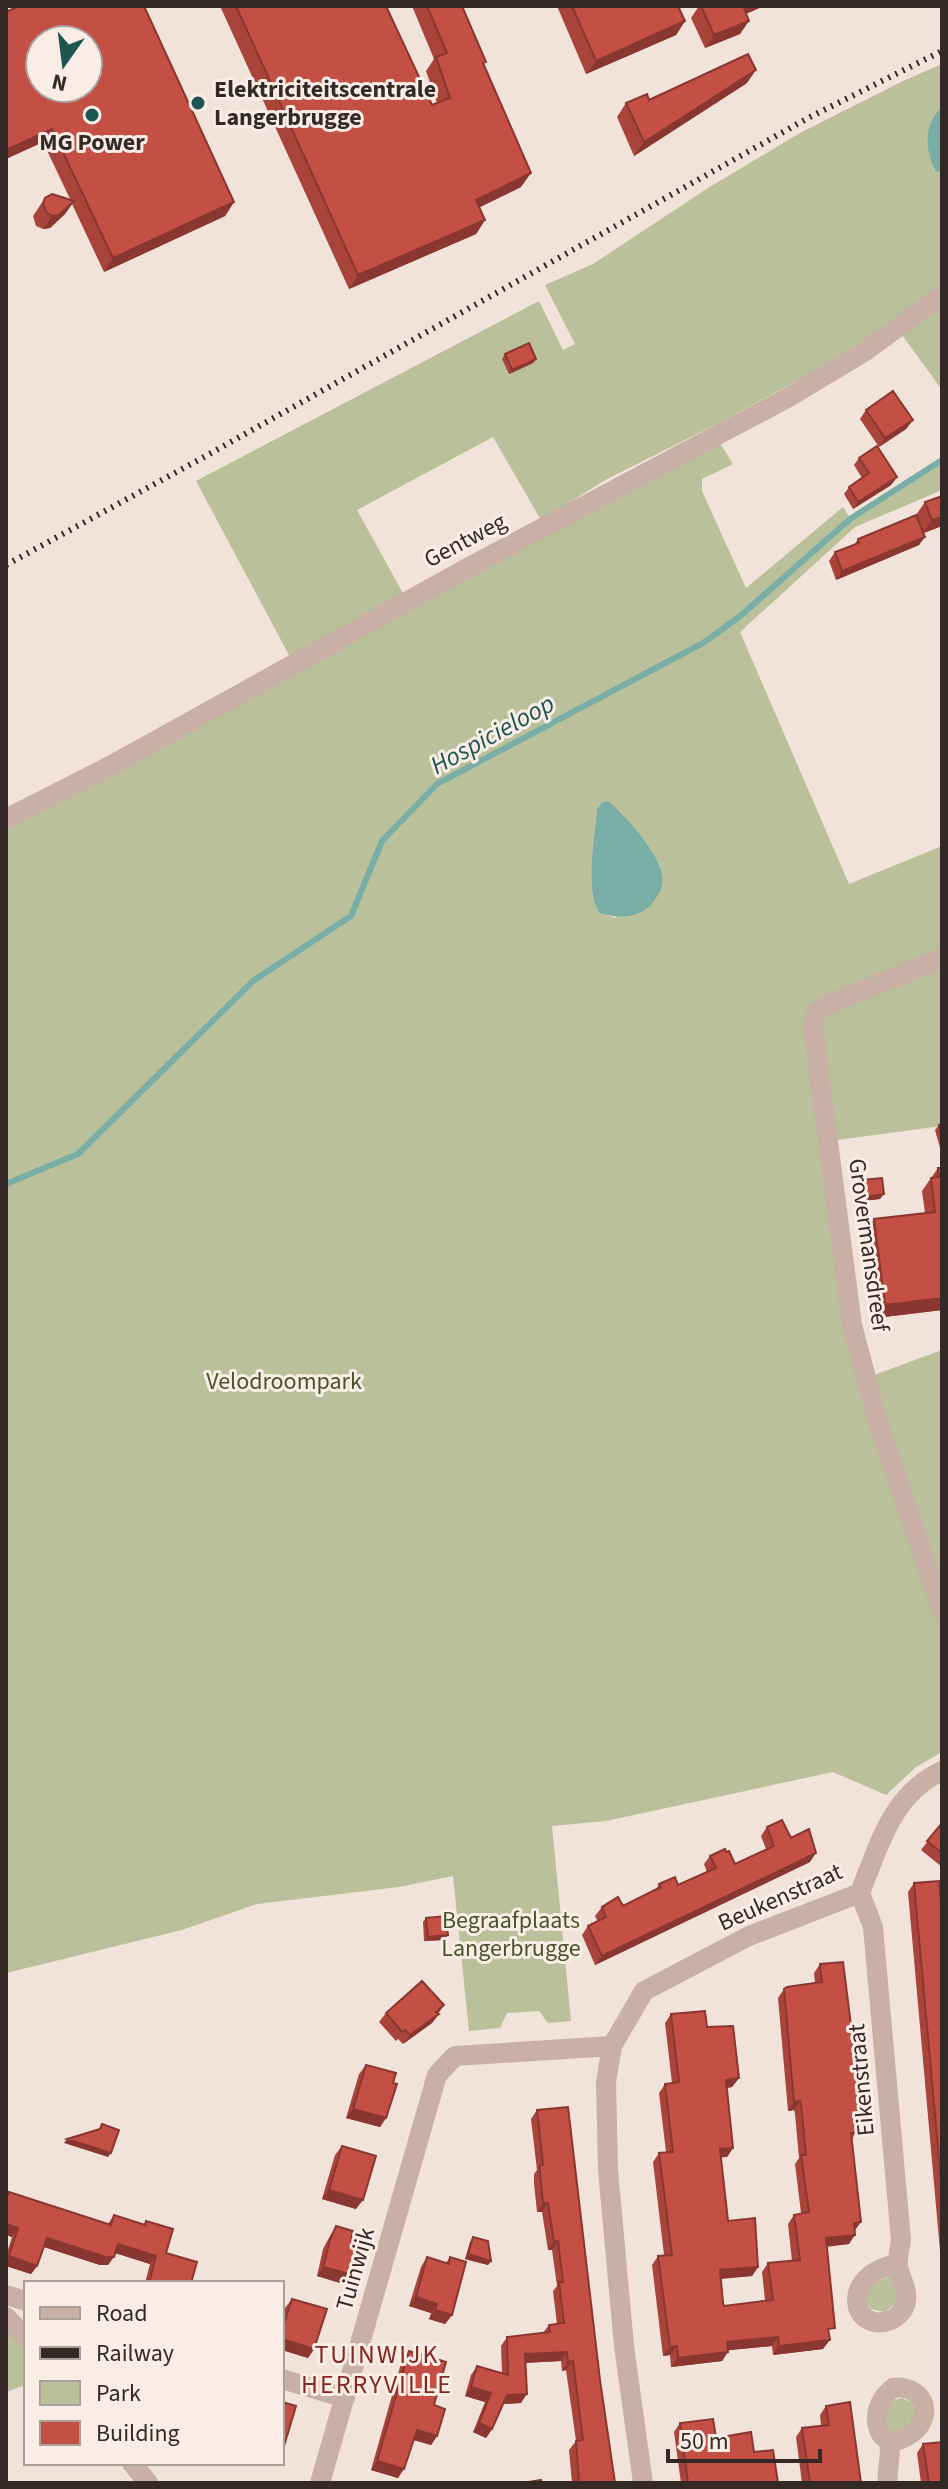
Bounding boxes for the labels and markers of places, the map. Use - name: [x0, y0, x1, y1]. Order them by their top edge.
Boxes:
- place label: Elektriciteitscentrale Langerbrugge: [214, 72, 436, 135]
- marker: Elektriciteitscentrale Langerbrugge: [189, 94, 207, 112]
- marker: MG Power: [83, 106, 101, 124]
- place label: MG Power: [39, 125, 145, 160]

